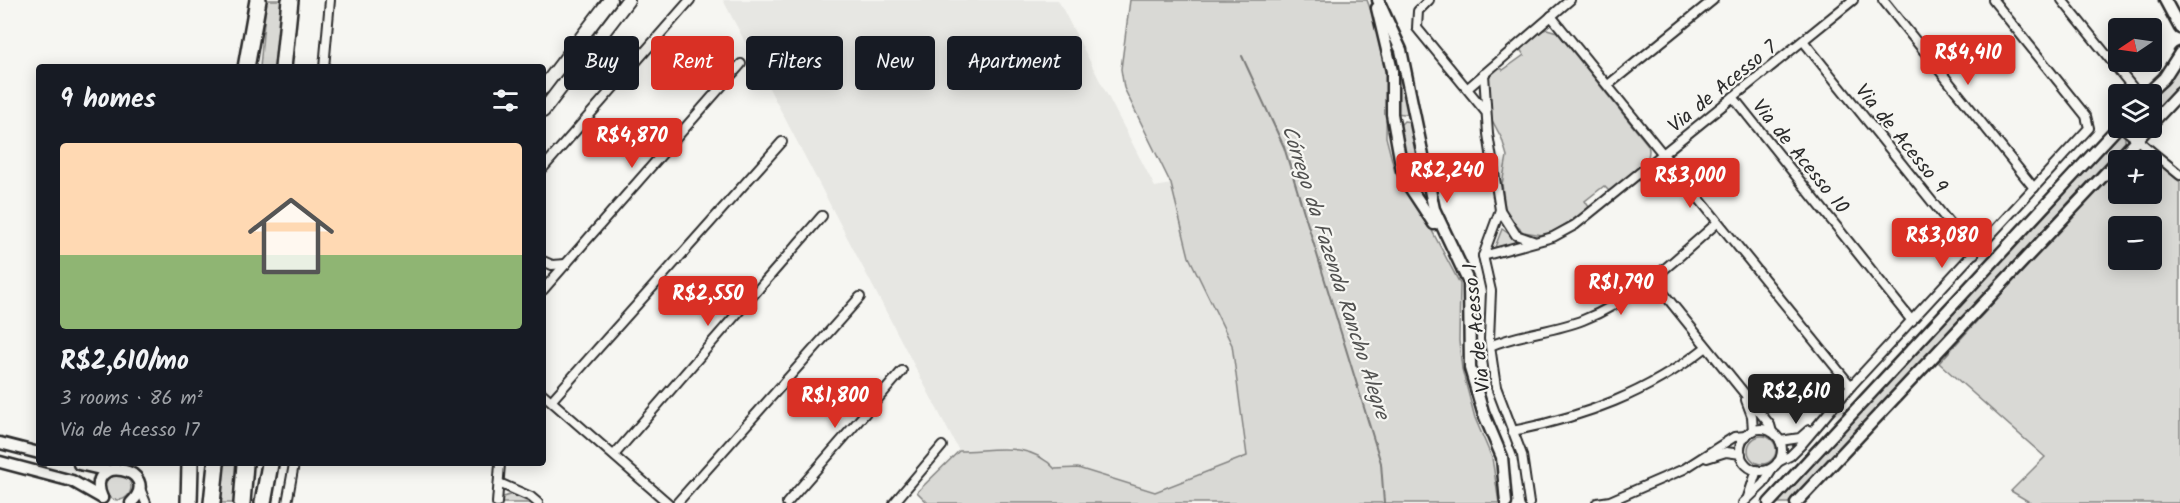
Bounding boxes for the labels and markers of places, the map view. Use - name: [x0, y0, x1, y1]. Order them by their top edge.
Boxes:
- pin: R$4,410: [1913, 35, 2023, 86]
- pin: R$4,870: [577, 118, 687, 169]
- pin: R$2,240: [1392, 153, 1502, 204]
- pin: R$3,000: [1635, 158, 1745, 209]
- pin: R$3,080: [1887, 218, 1997, 269]
- pin: R$1,790: [1566, 265, 1676, 316]
- pin: R$2,550: [653, 276, 763, 327]
- pin: R$2,610: [1741, 374, 1851, 425]
- pin: R$1,800: [780, 378, 890, 429]

